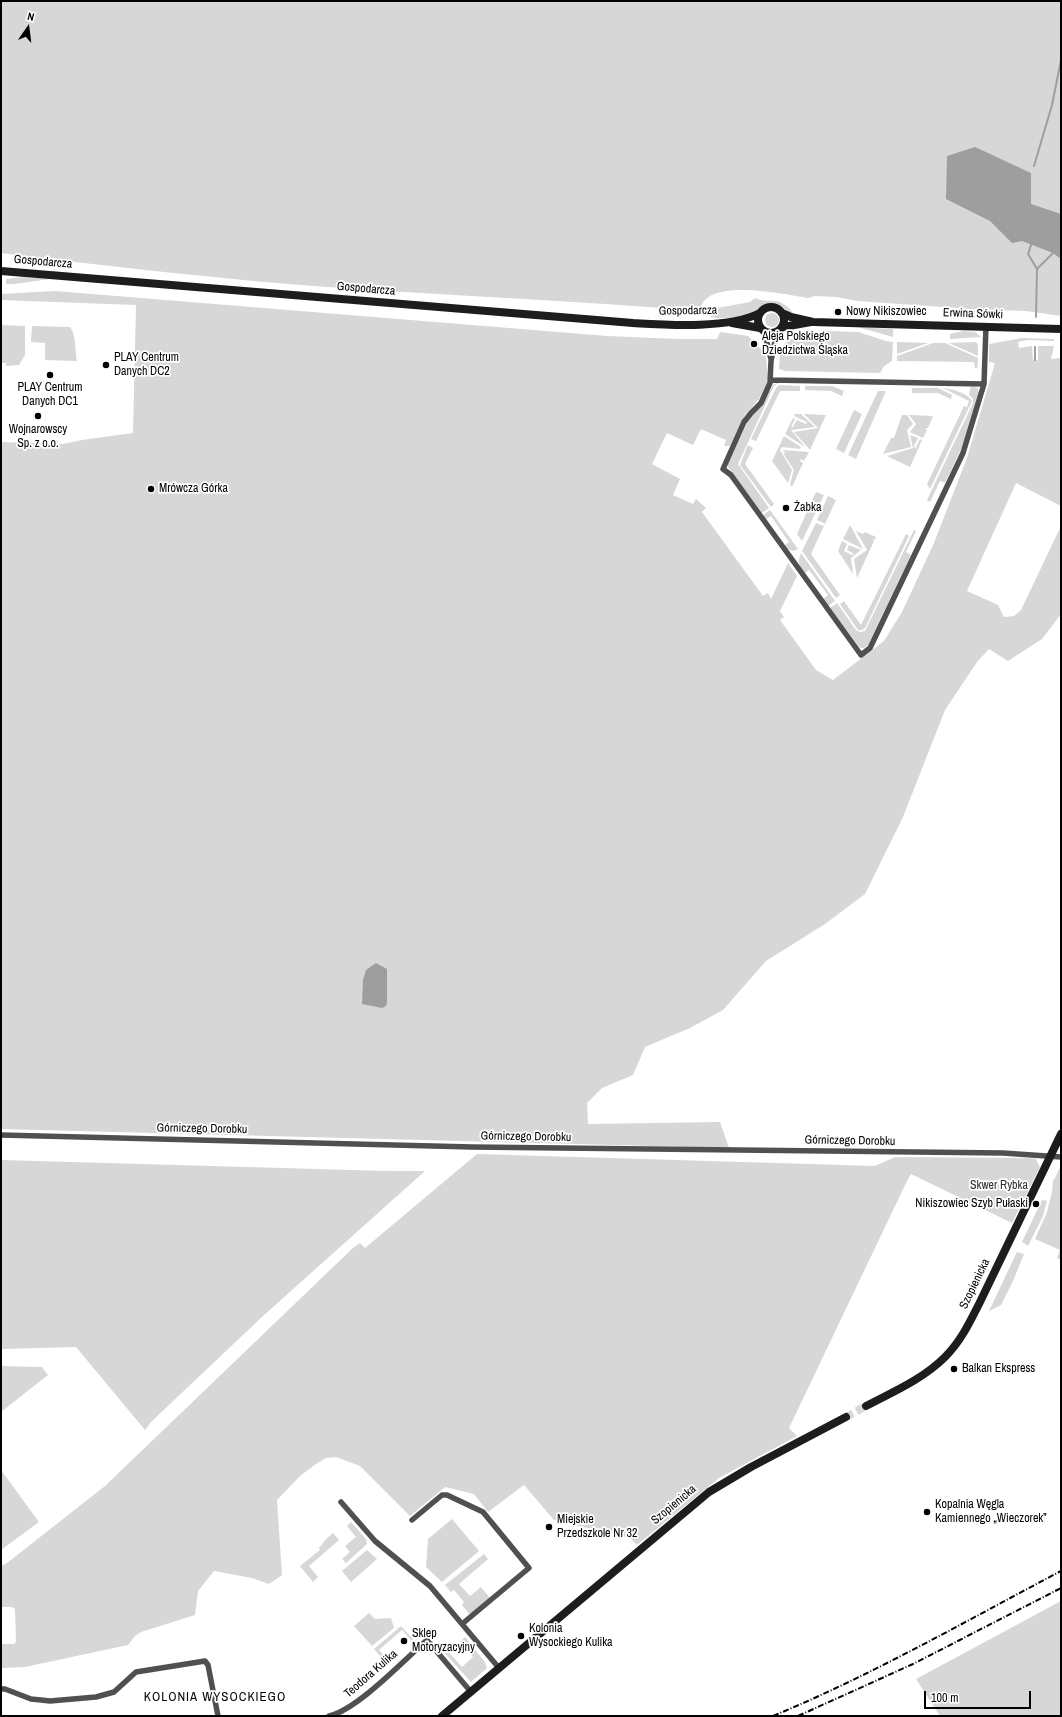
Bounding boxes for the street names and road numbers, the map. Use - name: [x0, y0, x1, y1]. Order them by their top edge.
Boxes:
- street label: Gospodarcza: [13, 252, 73, 272]
- street label: Gospodarcza: [336, 279, 396, 299]
- street label: Gospodarcza: [659, 303, 717, 319]
- street label: Erwina Sówki: [943, 306, 1003, 322]
- street label: Górniczego Dorobku: [156, 1121, 248, 1137]
- street label: Górniczego Dorobku: [480, 1129, 572, 1145]
- street label: Górniczego Dorobku: [804, 1133, 896, 1149]
- street label: Szopienicka: [957, 1257, 993, 1311]
- street label: Szopienicka: [649, 1482, 699, 1528]
- street label: Teodora Kulika: [342, 1647, 400, 1701]

